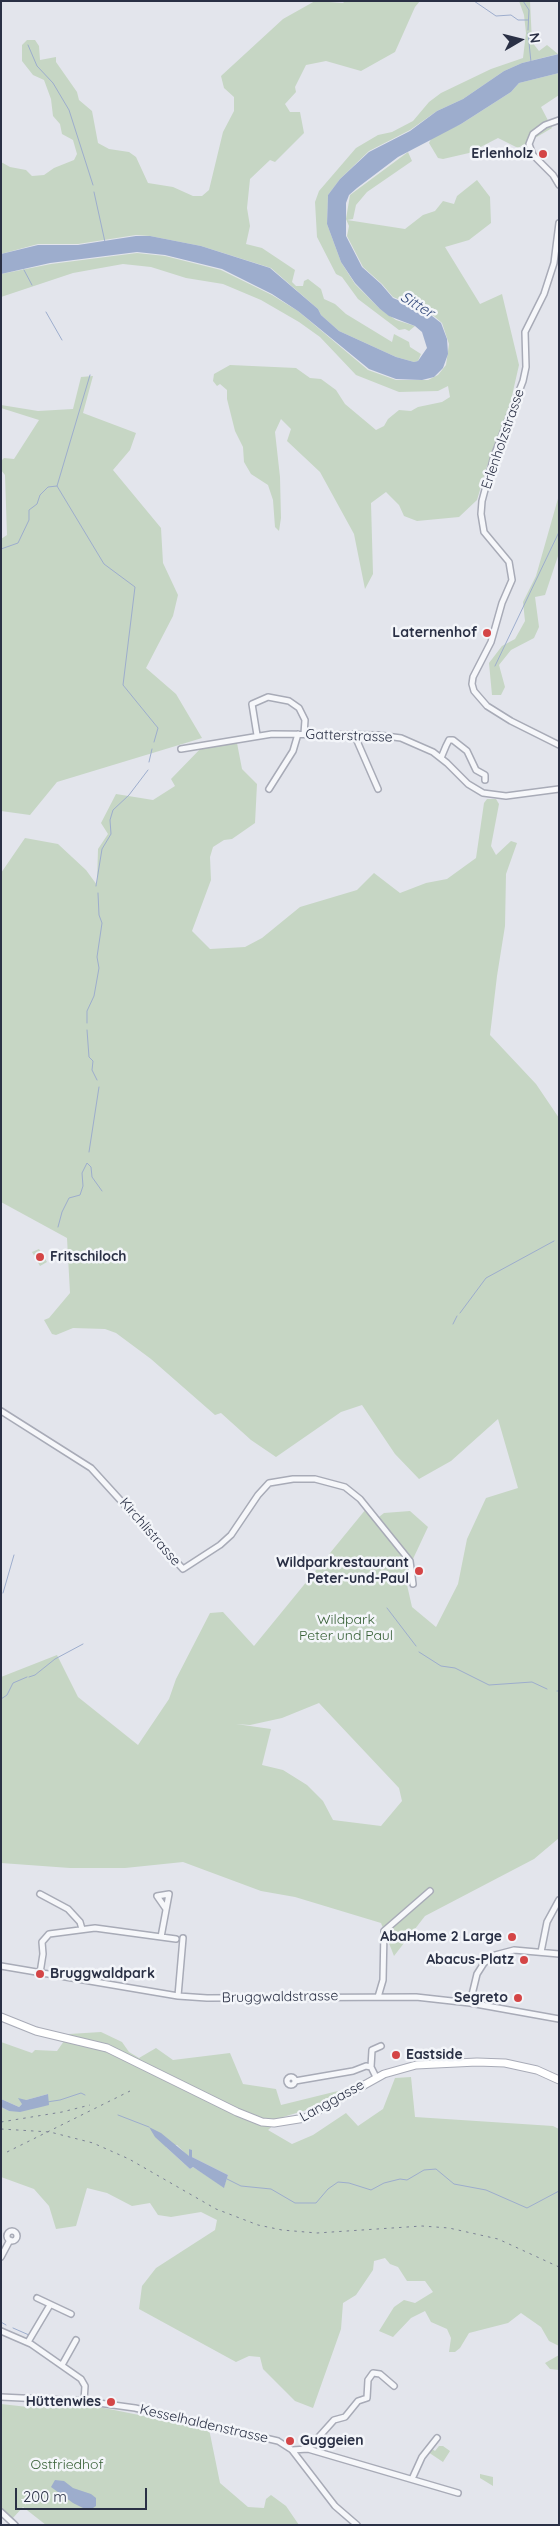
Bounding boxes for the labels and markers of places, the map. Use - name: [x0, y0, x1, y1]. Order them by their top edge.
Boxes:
- place label: Erlenholz: [471, 146, 533, 162]
- marker: Erlenholz: [537, 148, 549, 160]
- place label: Laternenhof: [392, 625, 477, 641]
- marker: Laternenhof: [481, 627, 493, 639]
- place label: Fritschiloch: [50, 1249, 127, 1265]
- marker: Fritschiloch: [34, 1251, 46, 1263]
- place label: Wildparkrestaurant Peter-und-Paul: [276, 1555, 409, 1588]
- marker: Wildparkrestaurant Peter-und-Paul: [413, 1565, 425, 1577]
- place label: AbaHome 2 Large: [380, 1929, 502, 1945]
- marker: AbaHome 2 Large: [506, 1931, 518, 1943]
- place label: Abacus-Platz: [426, 1952, 514, 1968]
- marker: Abacus-Platz: [518, 1954, 530, 1966]
- place label: Bruggwaldpark: [50, 1966, 155, 1982]
- marker: Bruggwaldpark: [34, 1968, 46, 1980]
- place label: Segreto: [454, 1990, 508, 2006]
- marker: Segreto: [512, 1992, 524, 2004]
- place label: Eastside: [406, 2047, 463, 2063]
- marker: Eastside: [390, 2049, 402, 2061]
- place label: Hüttenwies: [26, 2394, 101, 2410]
- marker: Hüttenwies: [105, 2396, 117, 2408]
- place label: Guggeien: [300, 2433, 364, 2449]
- marker: Guggeien: [284, 2435, 296, 2447]

